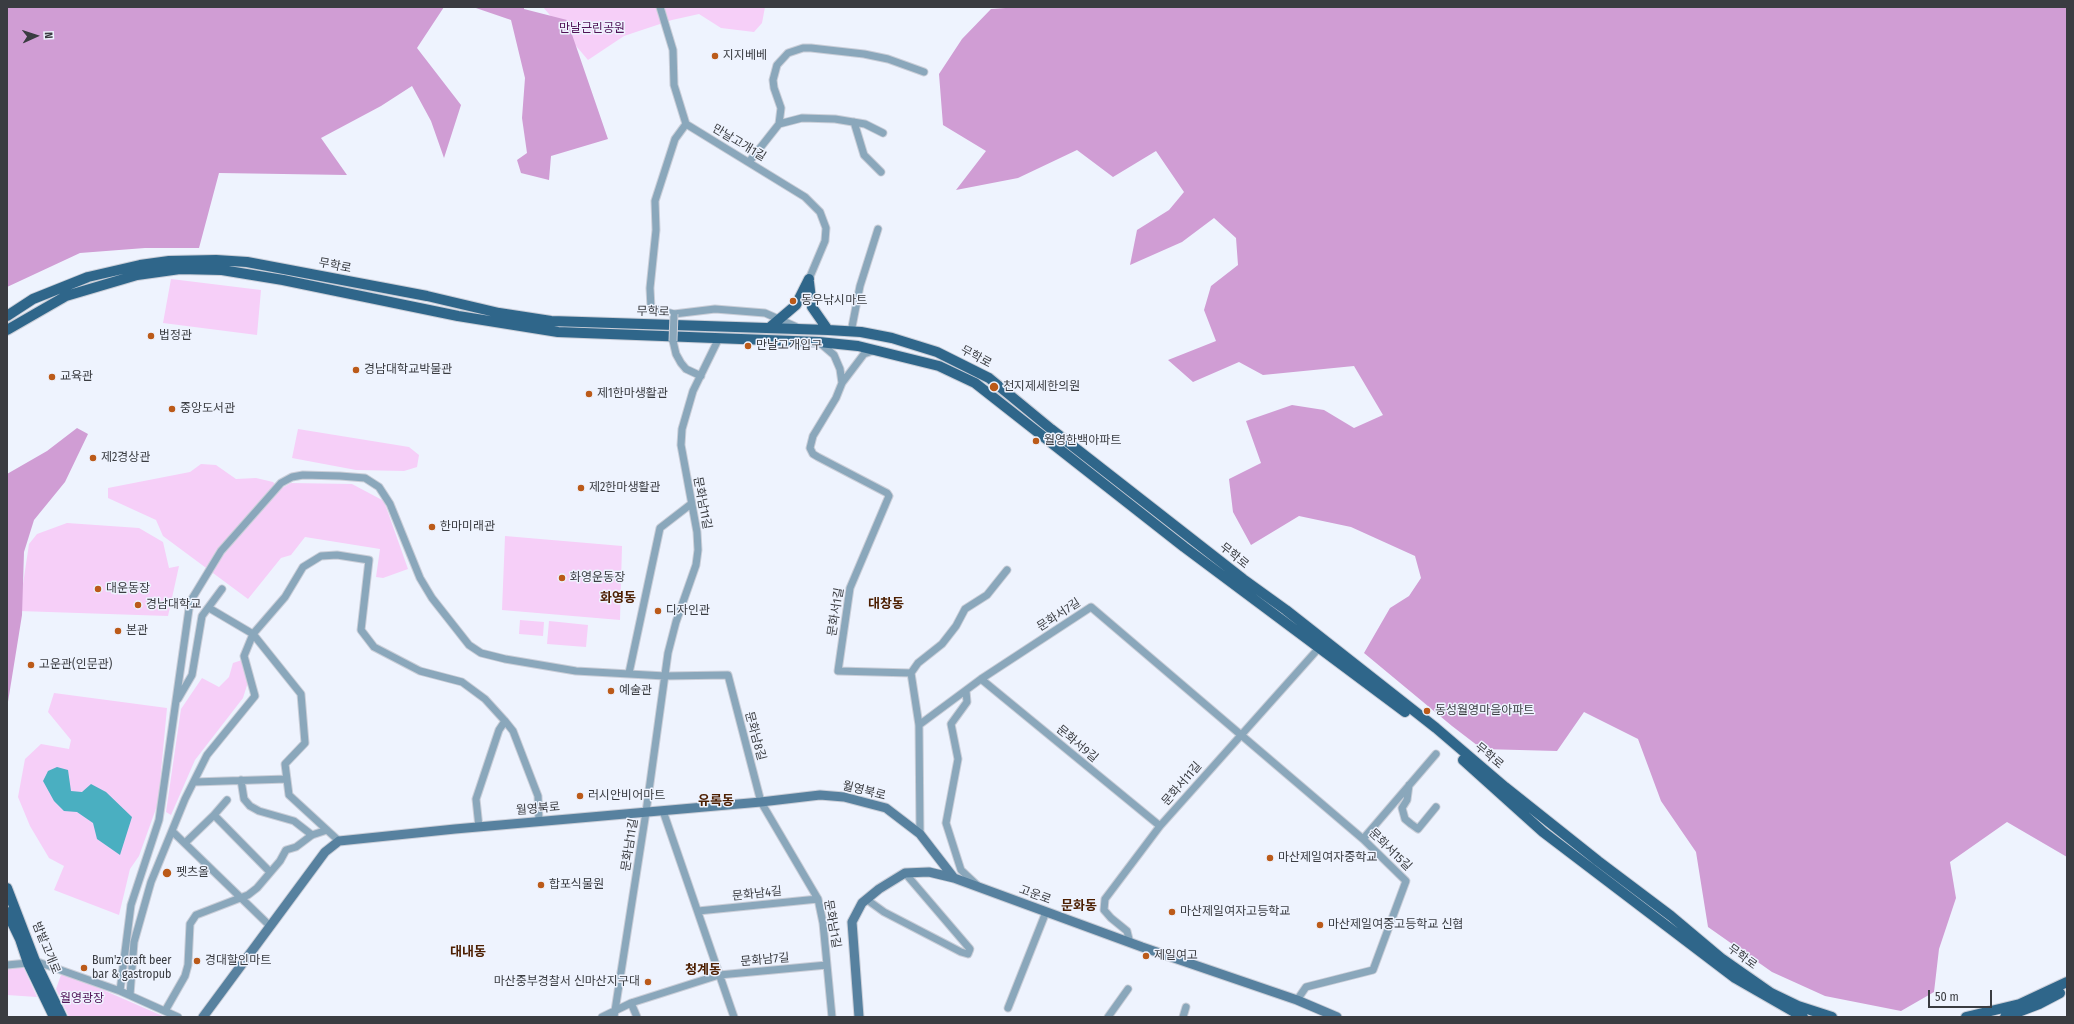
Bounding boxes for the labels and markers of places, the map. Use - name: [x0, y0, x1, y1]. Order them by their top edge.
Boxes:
- place label: 지지베베: [723, 49, 767, 63]
- marker: 지지베베: [710, 51, 720, 61]
- place label: 동우낚시마트: [801, 294, 867, 308]
- marker: 동우낚시마트: [788, 296, 798, 306]
- place label: 법정관: [159, 329, 192, 343]
- marker: 법정관: [146, 331, 156, 341]
- place label: 만날고개입구: [756, 339, 822, 353]
- marker: 만날고개입구: [743, 341, 753, 351]
- place label: 경남대학교박물관: [364, 363, 452, 377]
- marker: 경남대학교박물관: [351, 365, 361, 375]
- place label: 교육관: [60, 370, 93, 384]
- marker: 교육관: [47, 372, 57, 382]
- place label: 천지제세한의원: [1003, 380, 1080, 394]
- marker: 천지제세한의원: [988, 381, 1000, 393]
- place label: 제1한마생활관: [597, 387, 668, 401]
- marker: 제1한마생활관: [584, 389, 594, 399]
- place label: 중앙도서관: [180, 402, 235, 416]
- marker: 중앙도서관: [167, 404, 177, 414]
- place label: 월영한백아파트: [1044, 434, 1121, 448]
- marker: 월영한백아파트: [1031, 436, 1041, 446]
- place label: 제2경상관: [101, 451, 150, 465]
- marker: 제2경상관: [88, 453, 98, 463]
- place label: 제2한마생활관: [589, 481, 661, 495]
- marker: 제2한마생활관: [576, 483, 586, 493]
- place label: 한마미래관: [440, 520, 495, 534]
- marker: 한마미래관: [427, 522, 437, 532]
- place label: 화영운동장: [570, 571, 625, 585]
- marker: 화영운동장: [557, 573, 567, 583]
- place label: 대운동장: [106, 582, 150, 596]
- marker: 대운동장: [93, 584, 103, 594]
- place label: 경남대학교: [146, 598, 201, 612]
- marker: 경남대학교: [133, 600, 143, 610]
- place label: 디자인관: [666, 604, 710, 618]
- marker: 디자인관: [653, 606, 663, 616]
- place label: 본관: [126, 624, 148, 638]
- marker: 본관: [113, 626, 123, 636]
- place label: 고운관(인문관): [39, 658, 112, 672]
- marker: 고운관(인문관): [26, 660, 36, 670]
- place label: 예술관: [619, 684, 652, 698]
- marker: 예술관: [606, 686, 616, 696]
- place label: 동성월영마을아파트: [1435, 704, 1534, 718]
- marker: 동성월영마을아파트: [1422, 706, 1432, 716]
- place label: 러시안비어마트: [588, 789, 665, 803]
- marker: 러시안비어마트: [575, 791, 585, 801]
- place label: 마산제일여자중학교: [1278, 851, 1377, 865]
- marker: 마산제일여자중학교: [1265, 853, 1275, 863]
- place label: 펫츠올: [176, 866, 209, 880]
- marker: 펫츠올: [161, 867, 173, 879]
- place label: 합포식물원: [549, 878, 604, 892]
- marker: 합포식물원: [536, 880, 546, 890]
- place label: 마산제일여자고등학교: [1180, 905, 1290, 919]
- marker: 마산제일여자고등학교: [1167, 907, 1177, 917]
- place label: 마산제일여중고등학교 신협: [1328, 918, 1463, 932]
- marker: 마산제일여중고등학교 신협: [1315, 920, 1325, 930]
- place label: 제일여고: [1154, 949, 1198, 963]
- marker: 제일여고: [1141, 951, 1151, 961]
- place label: Bum'z craft beer bar & gastropub: [92, 954, 171, 982]
- place label: 경대할인마트: [205, 954, 271, 968]
- marker: 경대할인마트: [192, 956, 202, 966]
- marker: Bum'z craft beer bar & gastropub: [79, 963, 89, 973]
- place label: 마산중부경찰서 신마산지구대: [494, 975, 640, 989]
- marker: 마산중부경찰서 신마산지구대: [643, 977, 653, 987]

